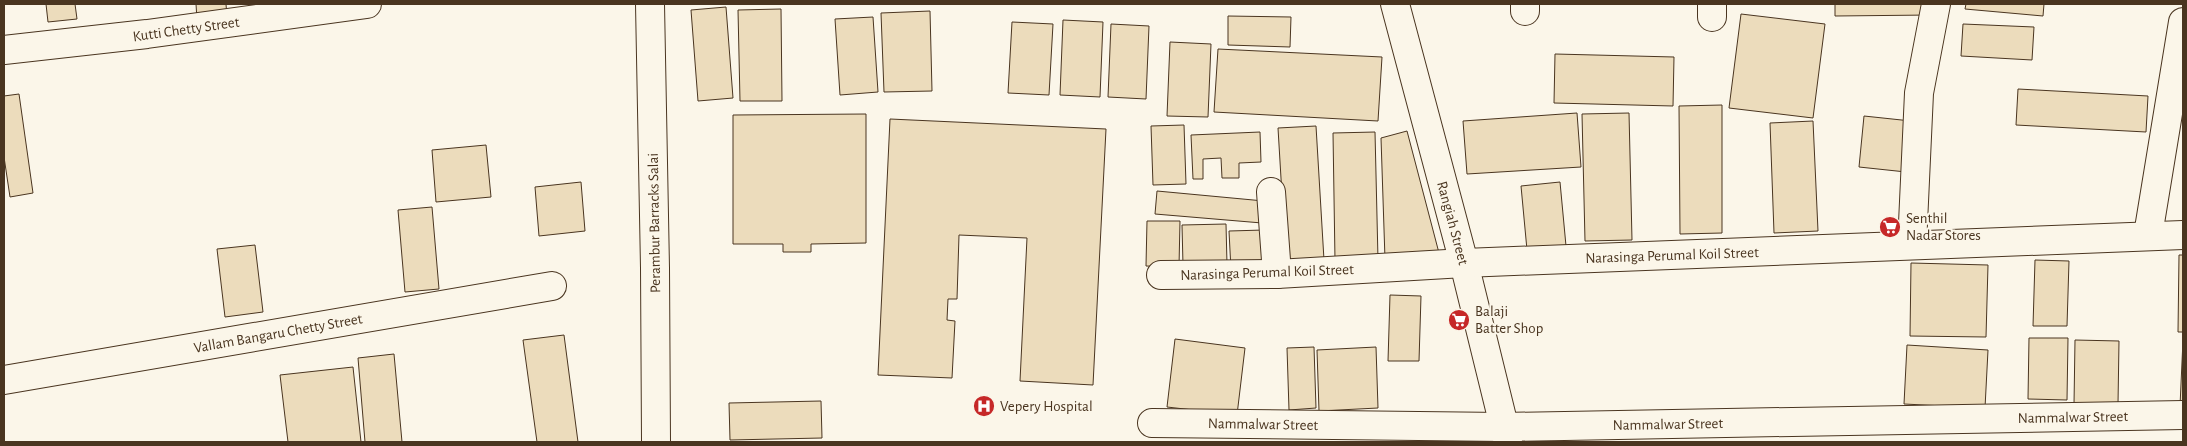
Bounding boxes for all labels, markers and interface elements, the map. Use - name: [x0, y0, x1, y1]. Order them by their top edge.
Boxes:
- street label: Kutti Chetty Street: [132, 15, 241, 44]
- street label: Perambur Barracks Salai: [646, 153, 663, 293]
- street label: Rangiah Street: [1434, 180, 1471, 267]
- place label: Senthil Nadar Stores: [1906, 211, 1981, 243]
- supermarket icon: Senthil Nadar Stores: [1878, 215, 1902, 239]
- street label: Narasinga Perumal Koil Street: [1585, 245, 1759, 266]
- street label: Narasinga Perumal Koil Street: [1180, 262, 1354, 283]
- place label: Balaji Batter Shop: [1475, 304, 1543, 336]
- supermarket icon: Balaji Batter Shop: [1447, 308, 1471, 332]
- street label: Vallam Bangaru Chetty Street: [193, 311, 364, 356]
- hospital icon: Vepery Hospital: [972, 394, 996, 418]
- place label: Vepery Hospital: [1000, 399, 1093, 414]
- street label: Nammalwar Street: [2018, 409, 2129, 426]
- street label: Nammalwar Street: [1208, 416, 1319, 433]
- street label: Nammalwar Street: [1613, 416, 1724, 433]

